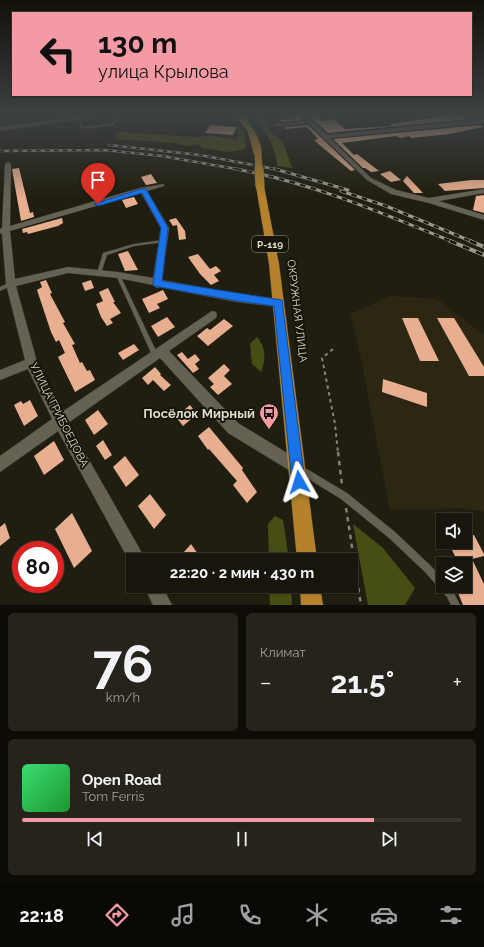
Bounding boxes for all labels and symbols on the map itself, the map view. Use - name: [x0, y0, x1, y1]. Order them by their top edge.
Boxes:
- pin: [81, 163, 115, 204]
- road number: Р-119: [252, 236, 288, 252]
- street label: ОКРУЖНАЯ УЛИЦА: [284, 259, 310, 364]
- street label: УЛИЦА ГРИБОЕДОВА: [27, 361, 91, 470]
- bus stop icon: Посёлок Мирный: [258, 402, 280, 430]
- place label: Посёлок Мирный: [143, 406, 255, 421]
- position arrow: [278, 461, 320, 503]
- speed limit sign: 80: [12, 541, 64, 593]

